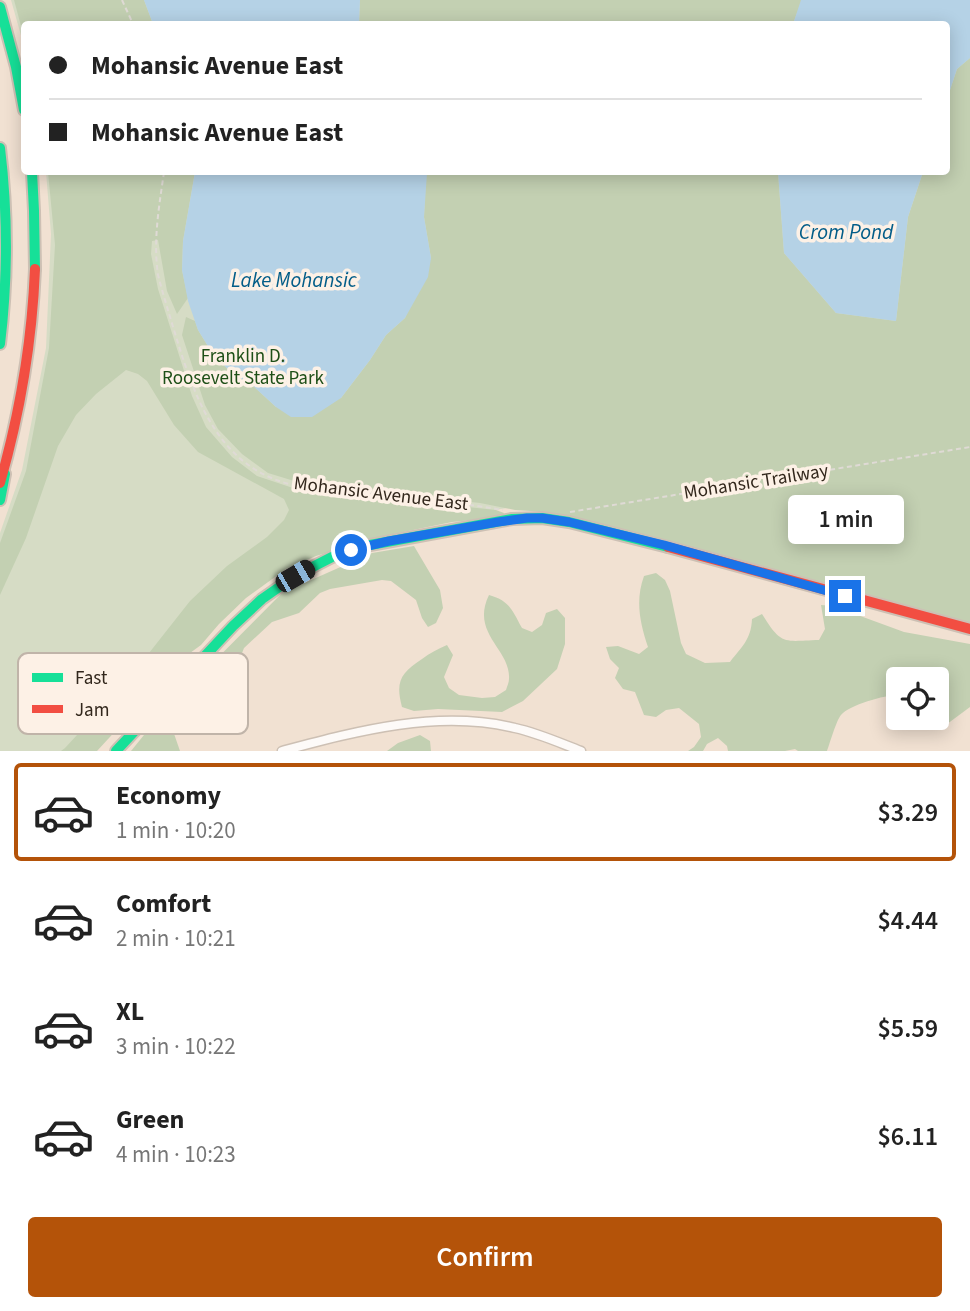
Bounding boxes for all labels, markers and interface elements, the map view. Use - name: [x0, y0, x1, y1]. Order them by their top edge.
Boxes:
- text: Mohansic Avenue East: [91, 47, 343, 84]
- text: Mohansic Avenue East: [91, 114, 343, 151]
- water label: Crom Pond: [799, 217, 894, 247]
- water label: Lake Mohansic: [231, 265, 358, 295]
- park label: Franklin D. Roosevelt State Park: [162, 343, 325, 392]
- street label: Mohansic Trailway: [682, 457, 830, 507]
- street label: Mohansic Avenue East: [292, 470, 470, 518]
- callout: 1 min: [787, 494, 903, 544]
- text: 1 min: [819, 503, 873, 536]
- route start: [335, 534, 367, 566]
- car: [272, 556, 319, 596]
- route end: [829, 580, 861, 612]
- legend: [18, 653, 248, 734]
- text: Fast: [75, 665, 108, 692]
- map controls: [886, 667, 949, 730]
- button: locate: [886, 667, 949, 730]
- text: Jam: [75, 697, 109, 724]
- text: Economy: [116, 777, 221, 814]
- icon: car: [32, 781, 95, 844]
- text: $3.29: [877, 794, 938, 831]
- text: 1 min · 10:20: [116, 814, 236, 847]
- text: Comfort: [116, 885, 211, 922]
- icon: car: [32, 889, 95, 952]
- text: $4.44: [877, 902, 938, 939]
- text: 2 min · 10:21: [116, 922, 236, 955]
- text: XL: [116, 993, 144, 1030]
- icon: car: [32, 997, 95, 1060]
- text: $5.59: [877, 1010, 938, 1047]
- text: 3 min · 10:22: [116, 1030, 236, 1063]
- text: Green: [116, 1101, 184, 1138]
- icon: car: [32, 1105, 95, 1168]
- text: $6.11: [877, 1118, 938, 1155]
- text: 4 min · 10:23: [116, 1138, 236, 1171]
- button: Confirm: [28, 1217, 942, 1297]

